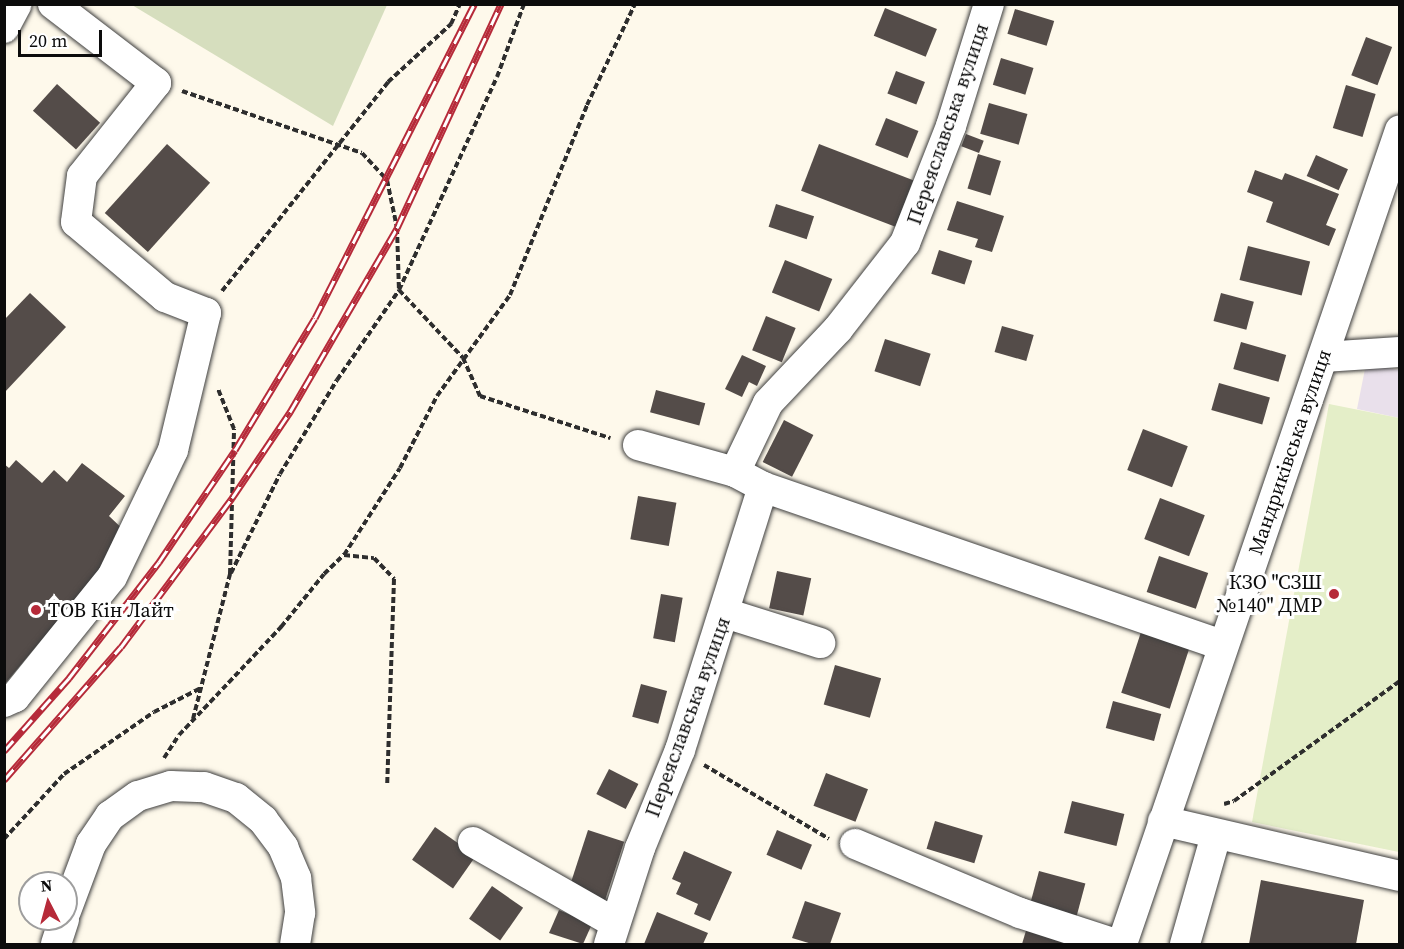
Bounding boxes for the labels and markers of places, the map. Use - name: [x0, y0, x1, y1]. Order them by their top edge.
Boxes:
- place label: КЗО "СЗШ №140" ДМР: [1216, 570, 1322, 617]
- marker: КЗО "СЗШ №140" ДМР: [1327, 587, 1341, 601]
- place label: ТОВ Кін Лайт: [48, 598, 174, 622]
- marker: ТОВ Кін Лайт: [29, 603, 43, 617]

